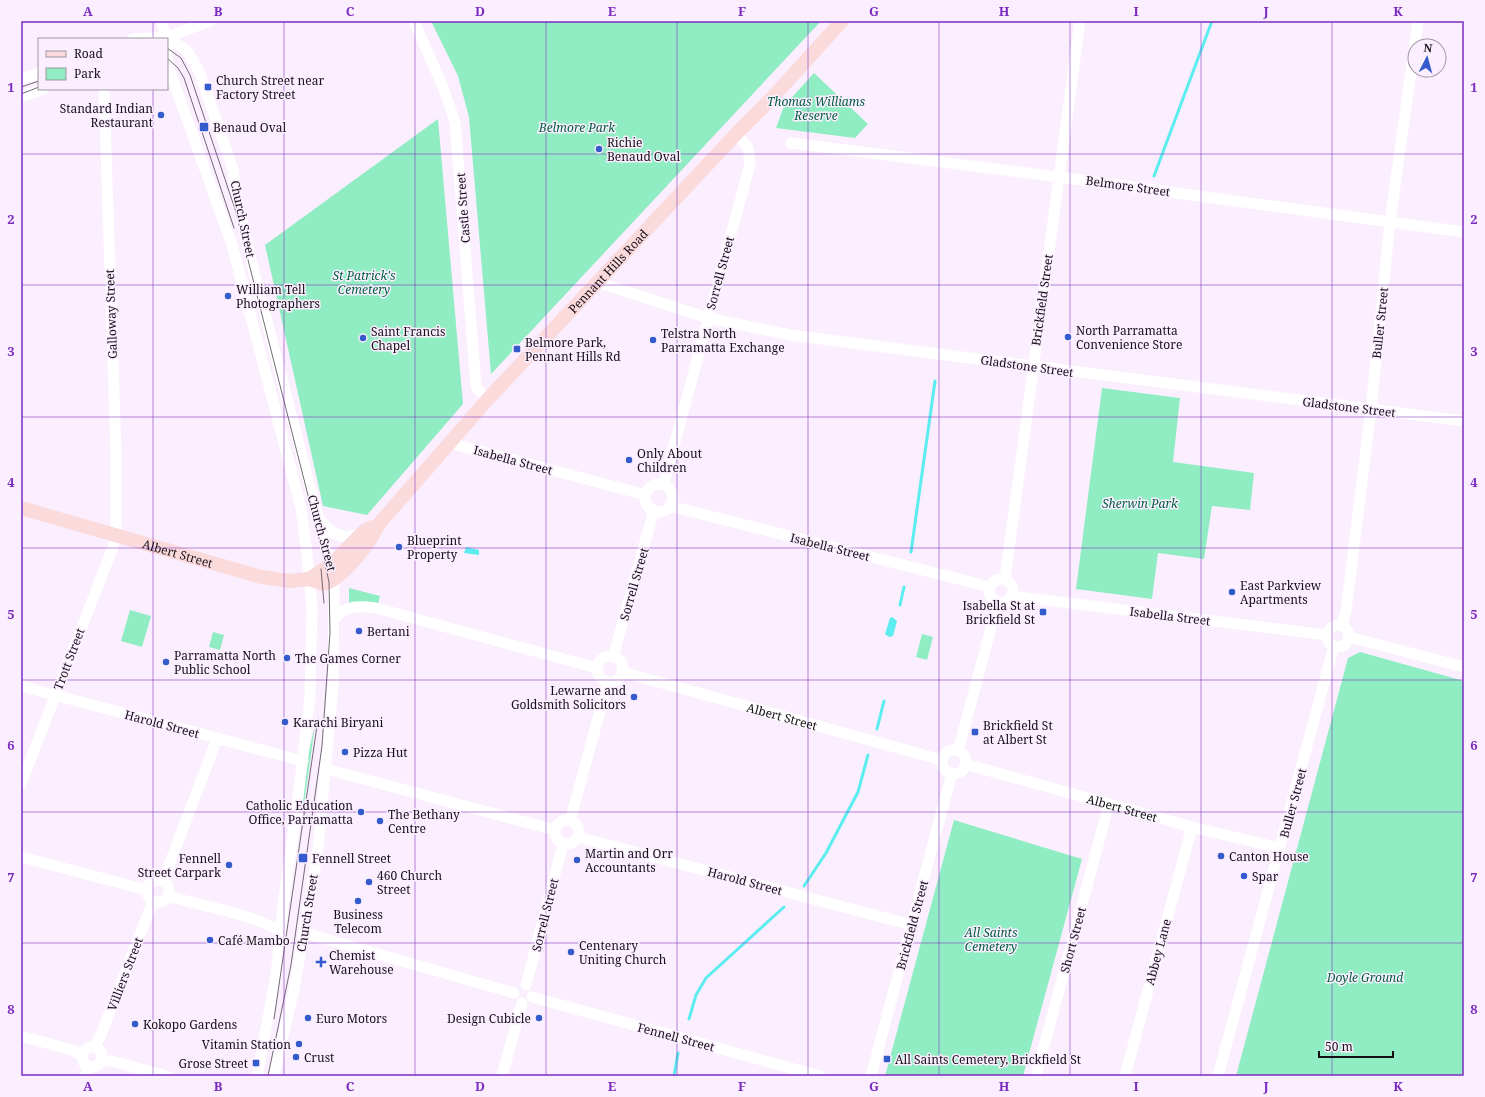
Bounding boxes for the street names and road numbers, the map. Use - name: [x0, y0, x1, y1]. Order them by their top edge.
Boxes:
- street label: Castle Street: [452, 172, 474, 244]
- street label: Belmore Street: [1085, 172, 1171, 200]
- street label: Church Street: [227, 179, 259, 259]
- street label: Pennant Hills Road: [564, 225, 652, 317]
- street label: Sorrell Street: [702, 234, 738, 312]
- street label: Brickfield Street: [1027, 253, 1057, 347]
- street label: Galloway Street: [101, 269, 121, 359]
- street label: Buller Street: [1368, 287, 1392, 359]
- street label: Gladstone Street: [979, 351, 1075, 381]
- street label: Gladstone Street: [1301, 393, 1397, 421]
- street label: Isabella Street: [472, 441, 554, 479]
- street label: Church Street: [304, 493, 340, 573]
- street label: Isabella Street: [789, 529, 871, 565]
- street label: Albert Street: [140, 535, 215, 571]
- street label: Sorrell Street: [615, 546, 653, 622]
- street label: Isabella Street: [1129, 603, 1211, 629]
- street label: Trott Street: [49, 626, 89, 692]
- street label: Albert Street: [745, 698, 819, 734]
- street label: Harold Street: [123, 706, 201, 742]
- street label: Buller Street: [1276, 766, 1310, 840]
- street label: Albert Street: [1085, 790, 1159, 825]
- street label: Harold Street: [706, 863, 784, 899]
- street label: Church Street: [292, 873, 322, 953]
- street label: Sorrell Street: [528, 876, 562, 954]
- street label: Brickfield Street: [892, 878, 932, 972]
- street label: Short Street: [1056, 905, 1090, 975]
- street label: Abbey Lane: [1141, 917, 1175, 987]
- street label: Villiers Street: [103, 935, 147, 1013]
- street label: Fennell Street: [636, 1019, 716, 1055]

